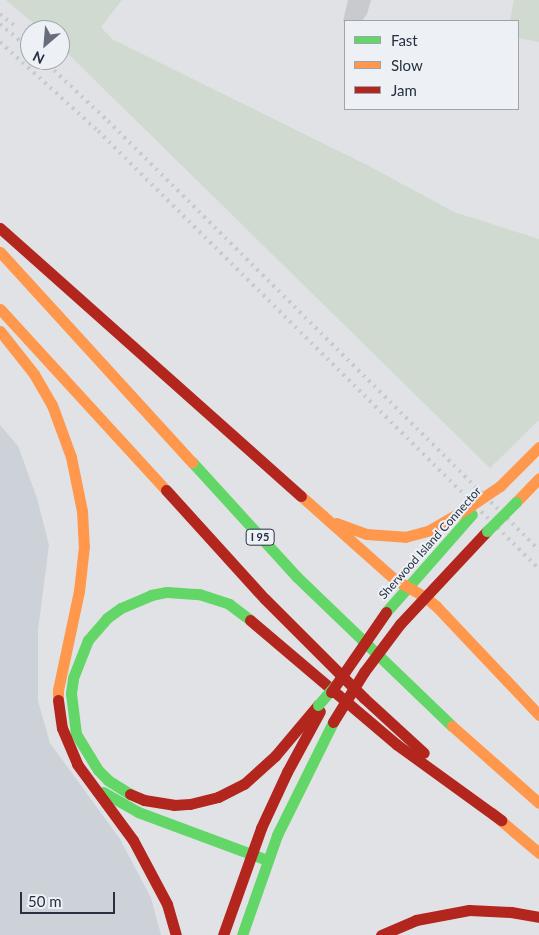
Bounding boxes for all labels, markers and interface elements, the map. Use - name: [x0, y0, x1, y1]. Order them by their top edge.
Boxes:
- north arrow: [20, 20, 70, 70]
- legend: [344, 20, 519, 110]
- text: Fast: [391, 31, 418, 49]
- text: N: [30, 48, 47, 68]
- text: Slow: [391, 56, 423, 74]
- text: Jam: [391, 81, 417, 99]
- street label: Sherwood Island Connector: [376, 484, 484, 602]
- road number: I 95: [245, 528, 275, 546]
- scale bar: [22, 882, 118, 914]
- text: 50 m: [28, 892, 62, 910]

